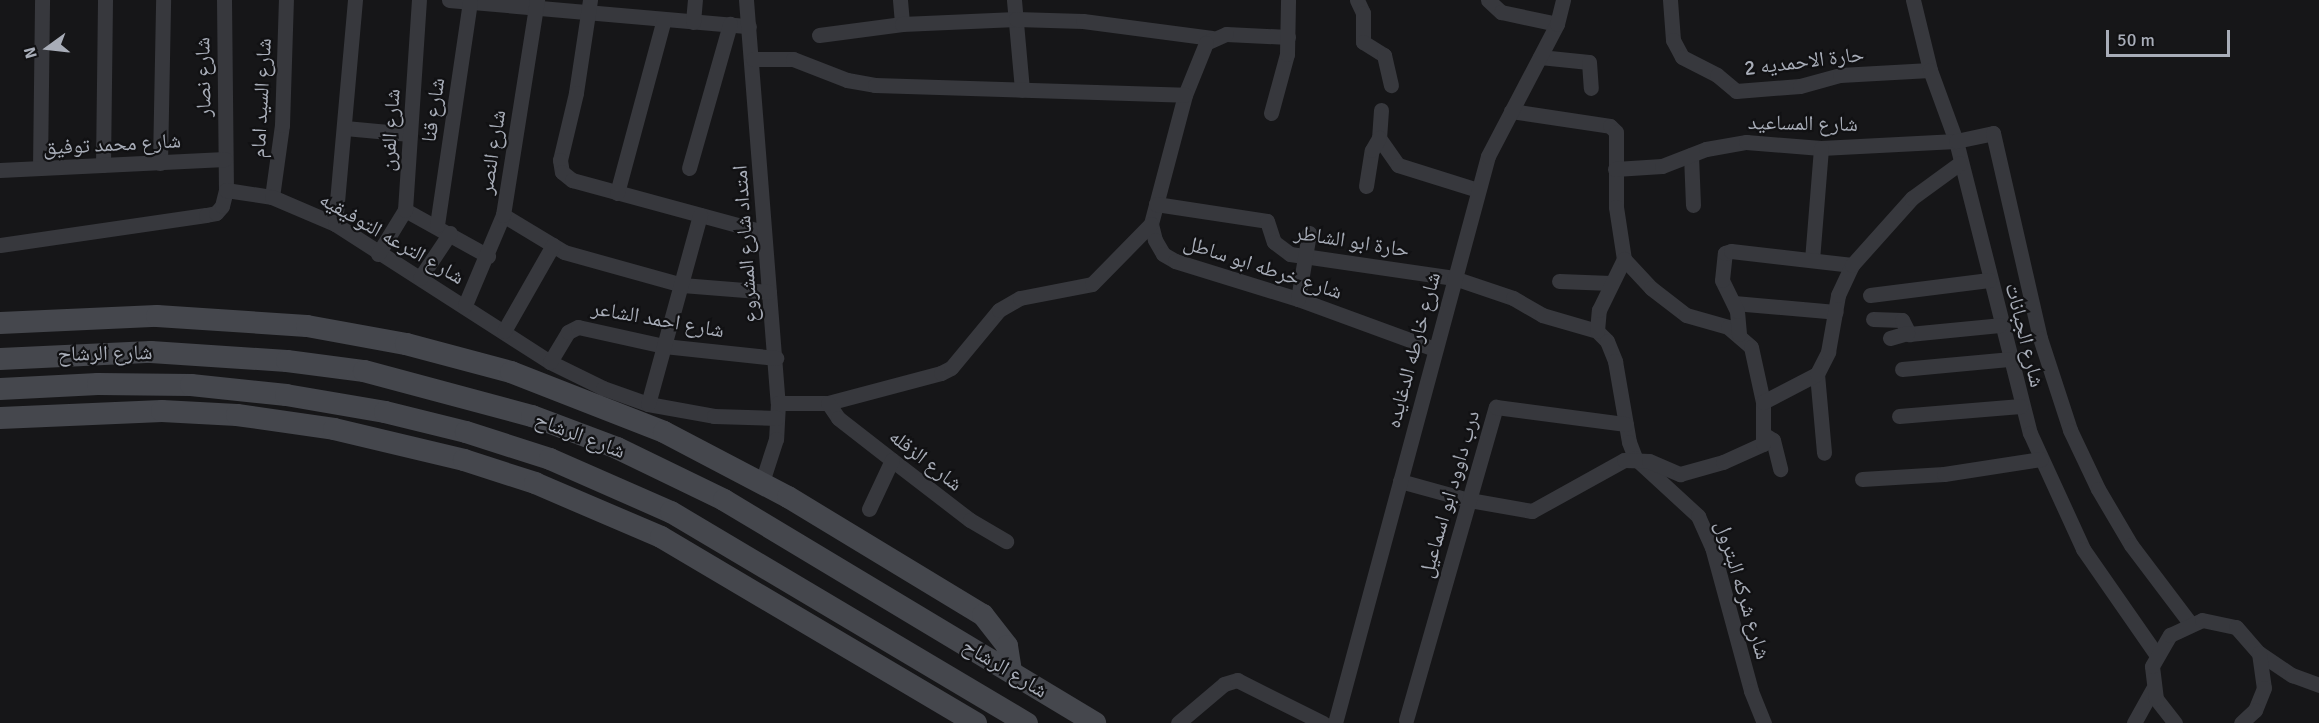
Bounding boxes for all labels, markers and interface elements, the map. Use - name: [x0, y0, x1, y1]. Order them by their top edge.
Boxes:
- north arrow: [18, 18, 78, 78]
- scale bar: [2109, 18, 2234, 56]
- text: 50 m: [2117, 29, 2155, 51]
- street label: شارع نصار: [190, 37, 216, 117]
- street label: شارع السيد امام: [245, 37, 277, 159]
- street label: حارة الاحمديه 2: [1743, 41, 1865, 81]
- text: N: [20, 45, 42, 61]
- street label: شارع قنا: [416, 76, 450, 144]
- street label: شارع الفرن: [375, 88, 405, 172]
- street label: شارع النصر: [473, 108, 511, 196]
- street label: شارع المساعيد: [1748, 109, 1858, 137]
- street label: شارع محمد توفيق: [42, 128, 182, 160]
- street label: امتداد شارع المشروع: [727, 164, 763, 324]
- street label: شارع الترعه التوفيقيه: [315, 186, 469, 290]
- street label: حارة ابو الشاطر: [1293, 219, 1411, 263]
- street label: شارع خرطه ابو ساطل: [1181, 230, 1345, 304]
- street label: شارع خارطه الدغايده: [1380, 269, 1446, 431]
- street label: شارع الجبانات: [2000, 280, 2050, 390]
- street label: شارع احمد الشاعر: [590, 295, 726, 343]
- street label: شارع الرشاح: [57, 340, 153, 366]
- street label: شارع الرشاح: [531, 406, 629, 464]
- street label: درب داوود ابو اسماعيل: [1413, 407, 1485, 581]
- street label: شارع الزقله: [884, 424, 968, 496]
- street label: شارع شركه البترول: [1710, 518, 1776, 662]
- street label: شارع الرشاح: [958, 633, 1052, 703]

